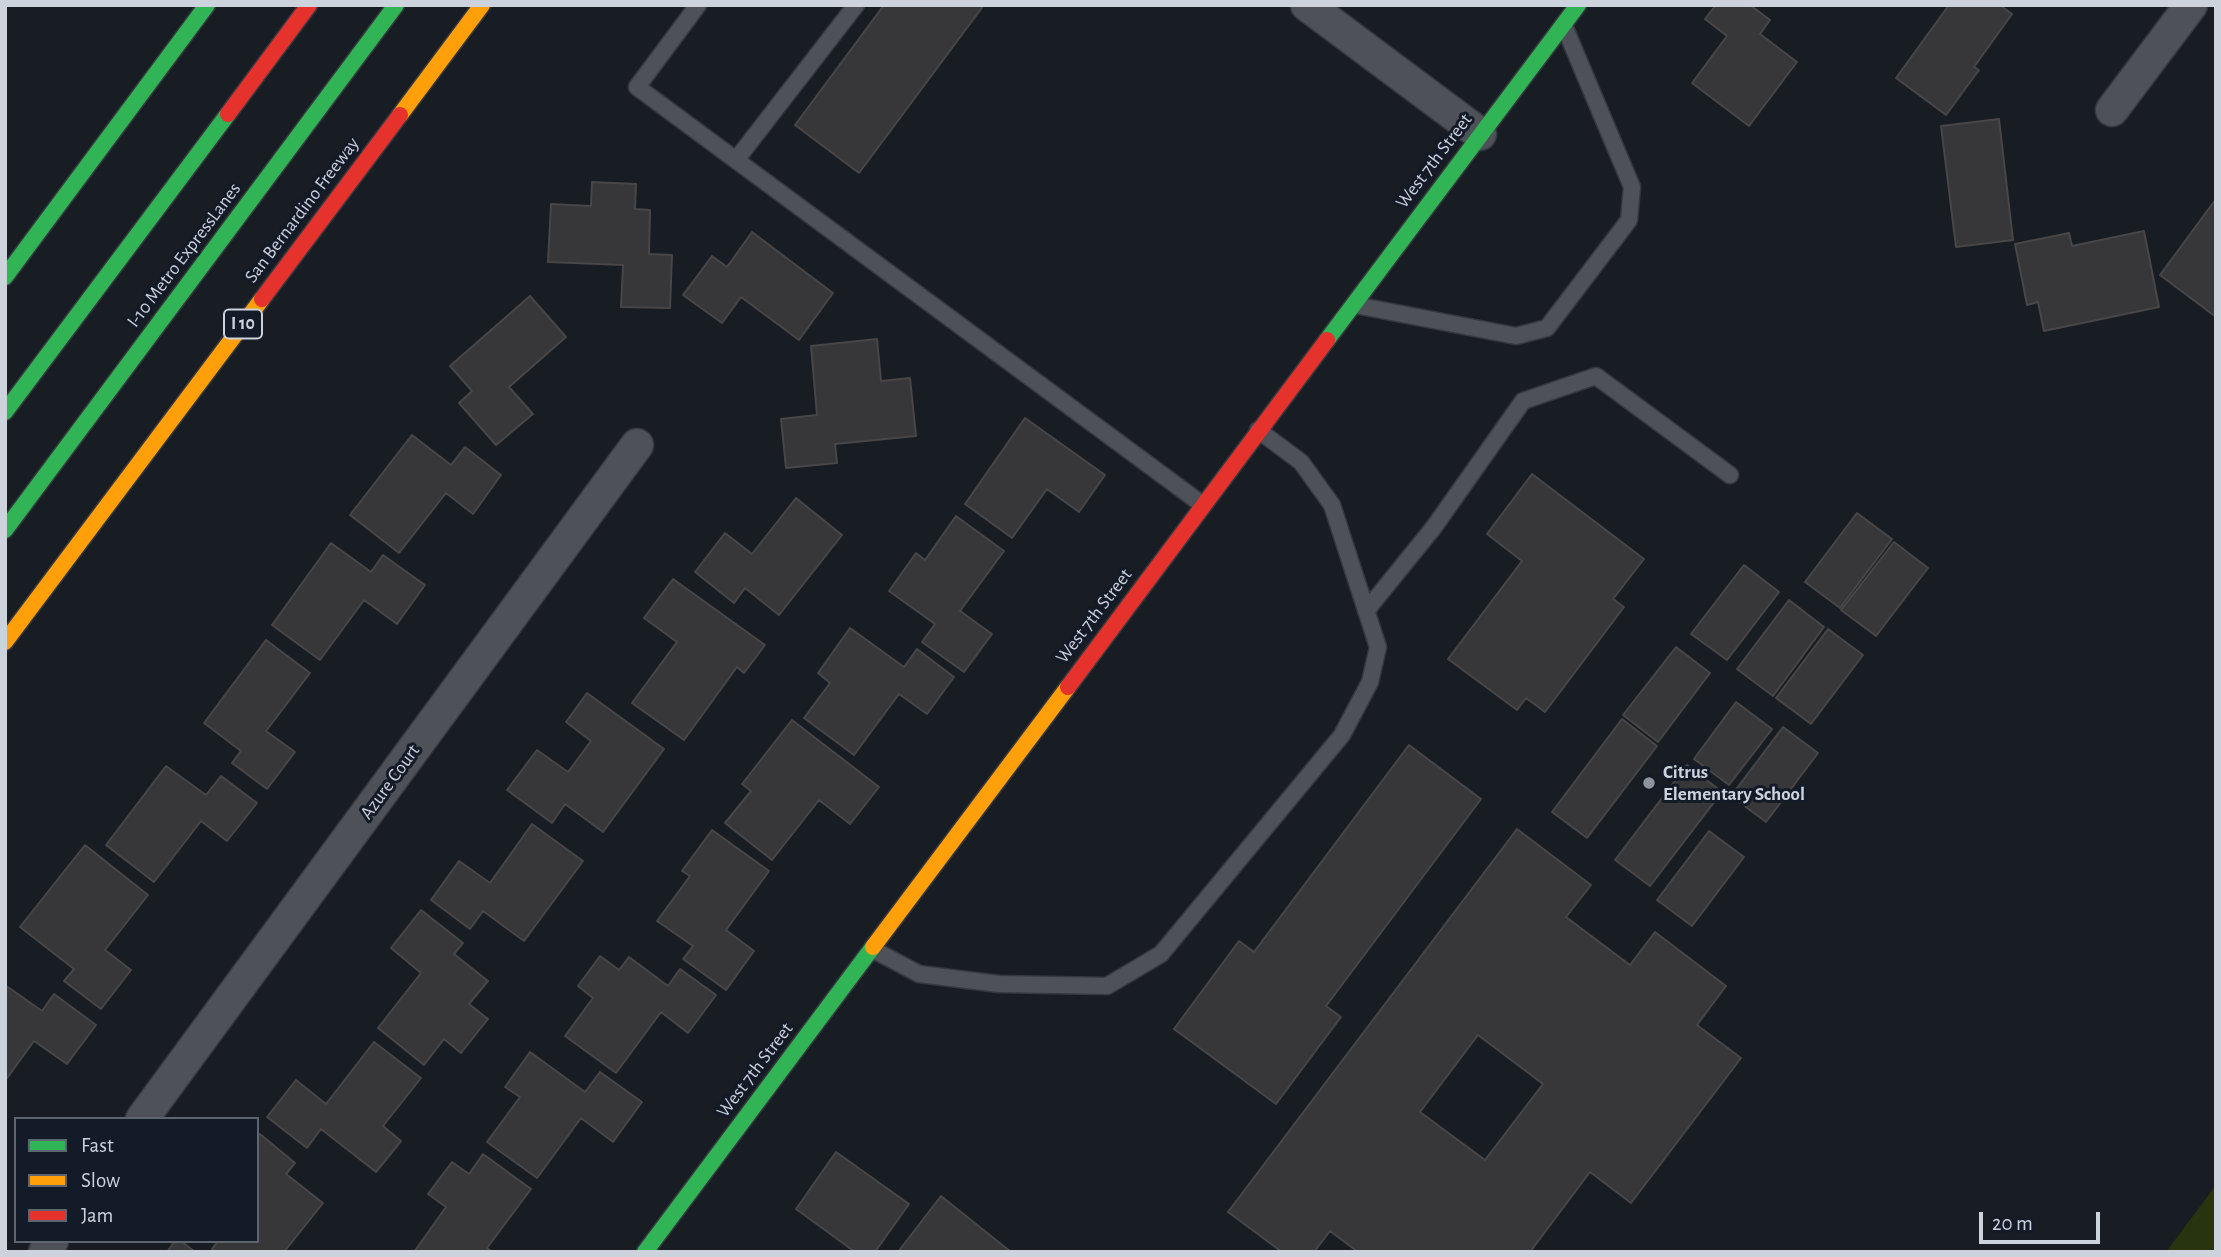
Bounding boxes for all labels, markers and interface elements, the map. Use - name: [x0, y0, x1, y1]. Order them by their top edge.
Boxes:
- street label: West 7th Street: [1391, 109, 1477, 213]
- street label: San Bernardino Freeway: [240, 133, 364, 287]
- street label: I-10 Metro ExpressLanes: [122, 178, 246, 332]
- road number: I 10: [224, 310, 262, 338]
- street label: West 7th Street: [1051, 564, 1137, 668]
- street label: Azure Court: [355, 740, 425, 824]
- place label: Citrus Elementary School: [1663, 761, 1805, 805]
- marker: Citrus Elementary School: [1641, 775, 1657, 791]
- street label: West 7th Street: [712, 1018, 798, 1122]
- legend: [14, 1117, 259, 1243]
- text: Fast: [81, 1135, 114, 1156]
- text: Slow: [81, 1170, 120, 1191]
- scale bar: [1983, 1198, 2104, 1242]
- text: Jam: [81, 1205, 113, 1226]
- text: 20 m: [1992, 1213, 2033, 1234]

